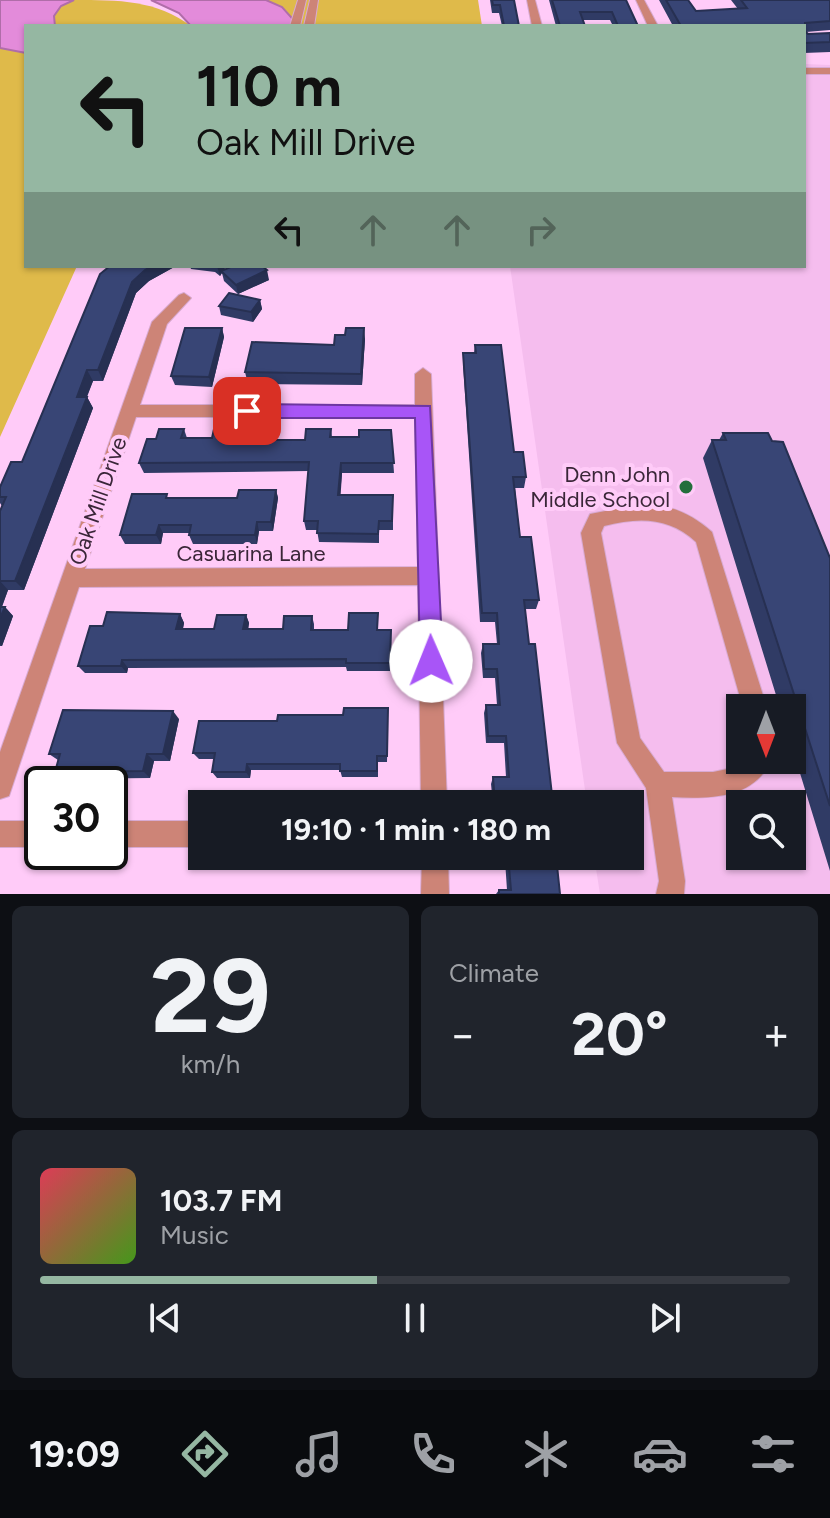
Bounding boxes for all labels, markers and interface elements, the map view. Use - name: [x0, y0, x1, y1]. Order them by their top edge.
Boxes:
- text: 110 m: [196, 53, 342, 120]
- icon: left: [64, 56, 168, 160]
- text: Oak Mill Drive: [196, 121, 415, 164]
- icon: left: [267, 208, 311, 252]
- icon: ahead: [351, 208, 395, 252]
- icon: ahead: [435, 208, 479, 252]
- icon: right: [519, 208, 563, 252]
- pin: [213, 377, 281, 445]
- icon: arrive: [225, 389, 269, 433]
- street label: Oak Mill Drive: [63, 433, 133, 569]
- place label: Denn John Middle School: [530, 461, 670, 513]
- marker: Denn John Middle School: [677, 478, 695, 496]
- street label: Casuarina Lane: [176, 540, 326, 567]
- position arrow: [389, 619, 473, 703]
- north arrow: [726, 694, 806, 774]
- map controls: [726, 694, 806, 870]
- speed limit sign: 30: [24, 766, 128, 870]
- button: search: [726, 790, 806, 870]
- text: 19:10 · 1 min · 180 m: [281, 811, 551, 848]
- text: 29: [150, 933, 271, 1058]
- text: Climate: [449, 957, 539, 989]
- text: 20°: [571, 998, 668, 1070]
- text: −: [449, 1008, 476, 1061]
- text: +: [763, 1008, 790, 1061]
- text: km/h: [181, 1048, 240, 1080]
- text: 103.7 FM: [160, 1182, 282, 1219]
- text: Music: [160, 1219, 229, 1251]
- icon: previous: [143, 1296, 187, 1340]
- icon: pause: [393, 1296, 437, 1340]
- icon: next: [643, 1296, 687, 1340]
- icon: directions: [177, 1426, 233, 1482]
- icon: music: [291, 1426, 347, 1482]
- icon: phone: [405, 1426, 461, 1482]
- icon: climate: [518, 1426, 574, 1482]
- icon: car: [632, 1426, 688, 1482]
- icon: filters: [745, 1426, 801, 1482]
- text: 19:09: [29, 1433, 120, 1476]

